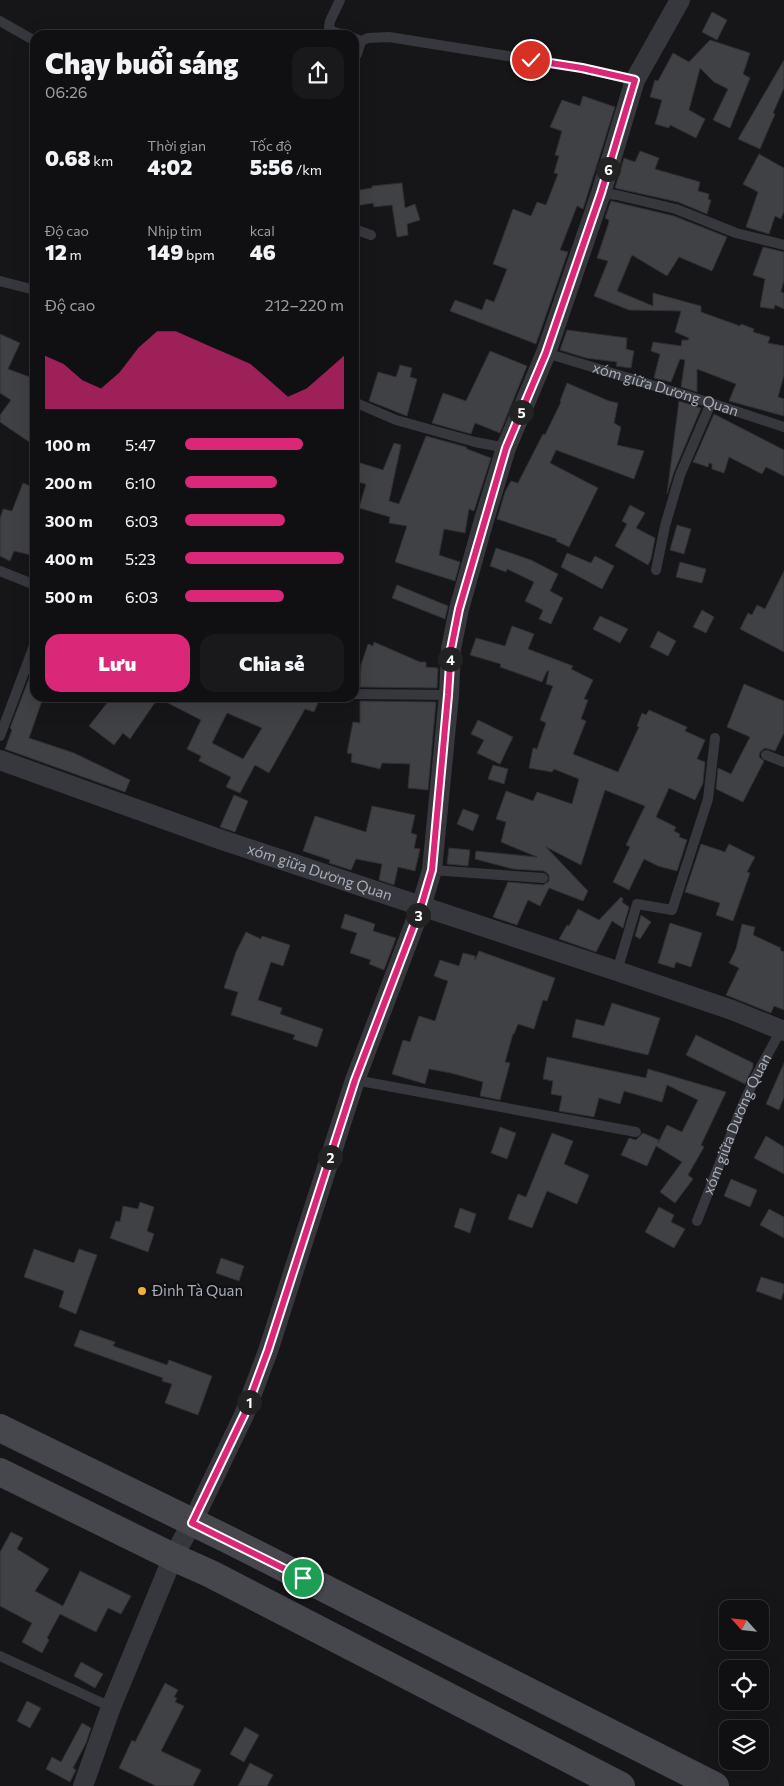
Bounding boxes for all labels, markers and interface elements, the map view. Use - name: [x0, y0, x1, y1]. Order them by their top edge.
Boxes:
- pin: [510, 39, 552, 81]
- text: Chạy buổi sáng: [45, 46, 238, 80]
- icon: check: [517, 46, 545, 74]
- button: share: [292, 47, 344, 99]
- text: 06:26: [45, 82, 87, 101]
- text: Thời gian: [147, 137, 206, 154]
- text: Tốc độ: [250, 137, 292, 154]
- text: 0.68: [45, 145, 91, 170]
- text: km: [91, 152, 113, 169]
- text: 4:02: [147, 154, 192, 179]
- text: 5:56: [250, 154, 293, 179]
- pin: 6: [596, 156, 620, 182]
- text: /km: [293, 161, 322, 178]
- text: 6: [604, 161, 613, 178]
- text: Độ cao: [45, 222, 89, 239]
- text: Nhịp tim: [147, 222, 202, 239]
- text: kcal: [250, 222, 275, 239]
- text: 12: [45, 239, 67, 264]
- text: 149: [147, 239, 183, 264]
- text: 46: [250, 239, 276, 264]
- text: m: [67, 246, 82, 263]
- text: bpm: [183, 246, 215, 263]
- text: Độ cao: [45, 295, 95, 314]
- text: 212–220 m: [265, 295, 344, 314]
- street label: xóm giữa Dương Quan: [591, 358, 741, 419]
- pin: 5: [508, 400, 534, 424]
- text: 5: [517, 404, 526, 421]
- text: 100 m: [45, 435, 91, 454]
- text: 5:47: [125, 435, 156, 454]
- text: 200 m: [45, 473, 92, 492]
- text: 6:10: [125, 473, 156, 492]
- text: 300 m: [45, 511, 93, 530]
- text: 6:03: [125, 511, 158, 530]
- text: 400 m: [45, 549, 93, 568]
- text: 5:23: [125, 549, 156, 568]
- text: 500 m: [45, 587, 93, 606]
- text: 6:03: [125, 587, 158, 606]
- button: Lưu: [45, 634, 190, 692]
- button: Chia sẻ: [200, 634, 344, 692]
- pin: 4: [438, 646, 462, 672]
- text: 4: [446, 651, 455, 668]
- street label: xóm giữa Dương Quan: [245, 839, 395, 904]
- pin: 3: [406, 902, 430, 928]
- text: 3: [414, 907, 423, 924]
- street label: xóm giữa Dương Quan: [698, 1050, 775, 1197]
- pin: 2: [318, 1144, 342, 1170]
- text: 2: [327, 1149, 334, 1166]
- place label: Đinh Tà Quan: [151, 1281, 243, 1299]
- marker: Đinh Tà Quan: [136, 1285, 148, 1297]
- pin: 1: [236, 1390, 262, 1414]
- text: 1: [246, 1394, 253, 1411]
- pin: [282, 1557, 324, 1599]
- icon: arrive: [289, 1564, 317, 1592]
- north arrow: [719, 1600, 769, 1650]
- map controls: [719, 1600, 769, 1770]
- button: locate: [719, 1660, 769, 1710]
- button: layers: [719, 1720, 769, 1770]

